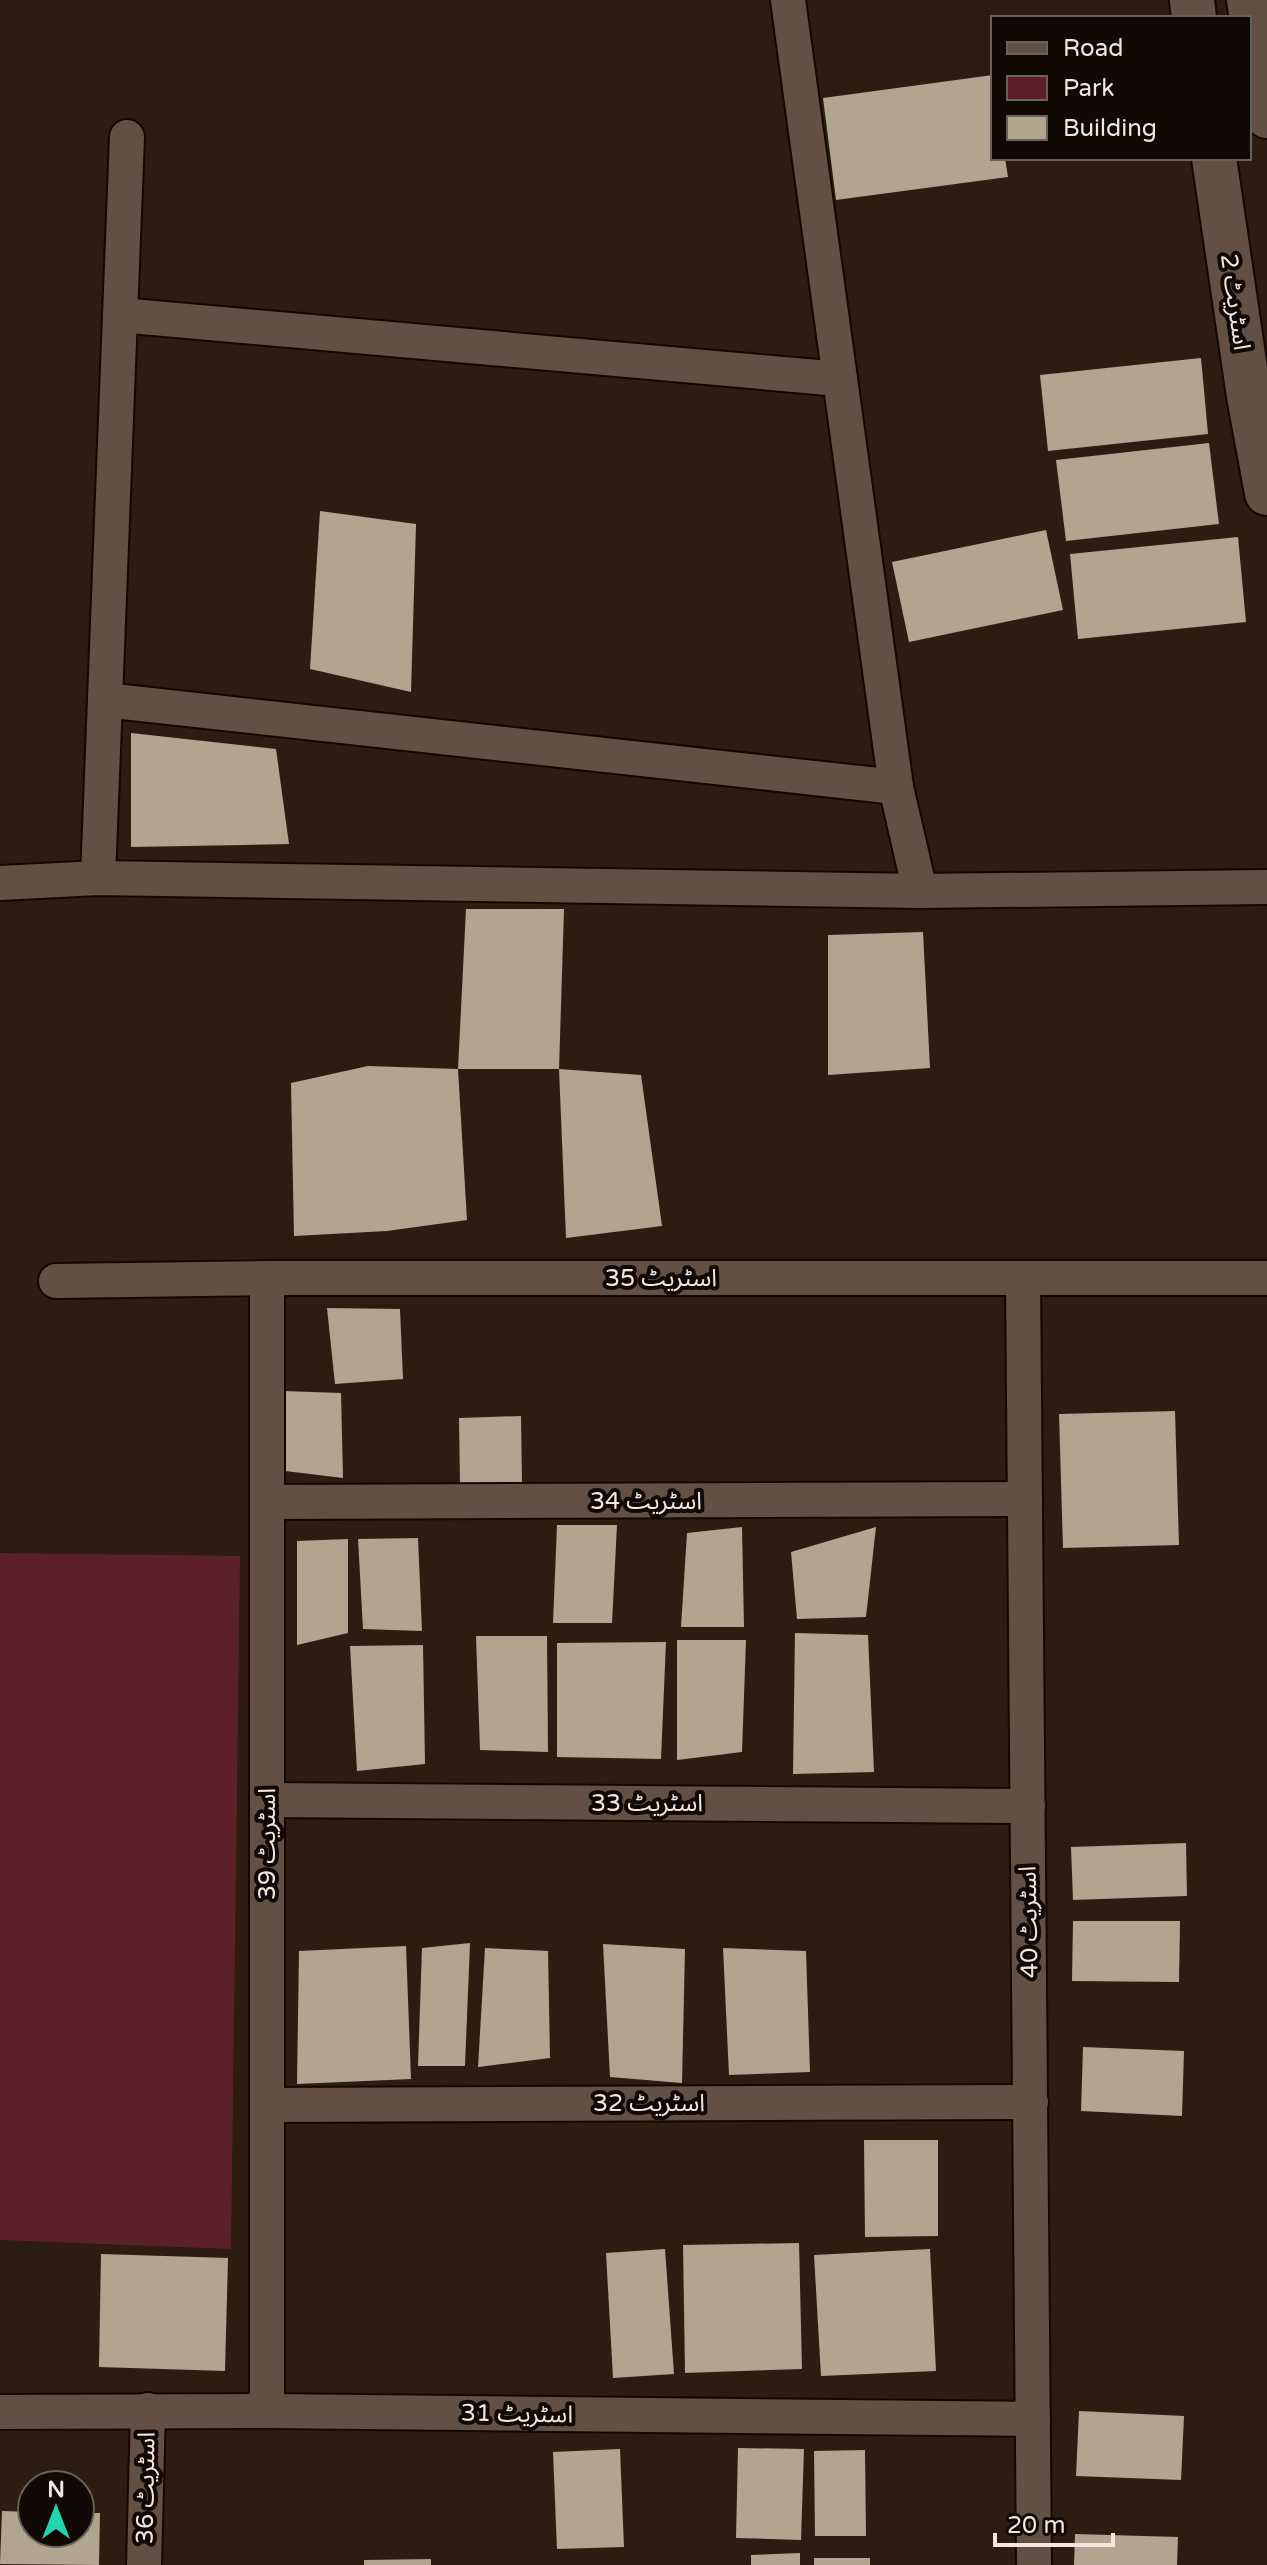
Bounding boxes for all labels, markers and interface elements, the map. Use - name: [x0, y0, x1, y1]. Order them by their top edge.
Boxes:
- legend: [991, 16, 1251, 160]
- text: Road: [1063, 34, 1123, 63]
- text: Park: [1063, 74, 1114, 103]
- text: Building: [1063, 114, 1157, 143]
- street label: اسٹریٹ 2: [1214, 252, 1256, 352]
- street label: اسٹریٹ 35: [605, 1264, 717, 1293]
- street label: اسٹریٹ 34: [590, 1487, 702, 1516]
- street label: اسٹریٹ 39: [253, 1788, 282, 1900]
- street label: اسٹریٹ 33: [591, 1789, 703, 1818]
- street label: اسٹریٹ 40: [1014, 1866, 1044, 1978]
- street label: اسٹریٹ 32: [593, 2089, 705, 2118]
- street label: اسٹریٹ 31: [461, 2399, 573, 2429]
- street label: اسٹریٹ 36: [131, 2432, 161, 2544]
- north arrow: [16, 2469, 96, 2549]
- text: N: [47, 2477, 65, 2503]
- scale bar: [995, 2497, 1113, 2547]
- text: 20 m: [1007, 2511, 1065, 2540]

